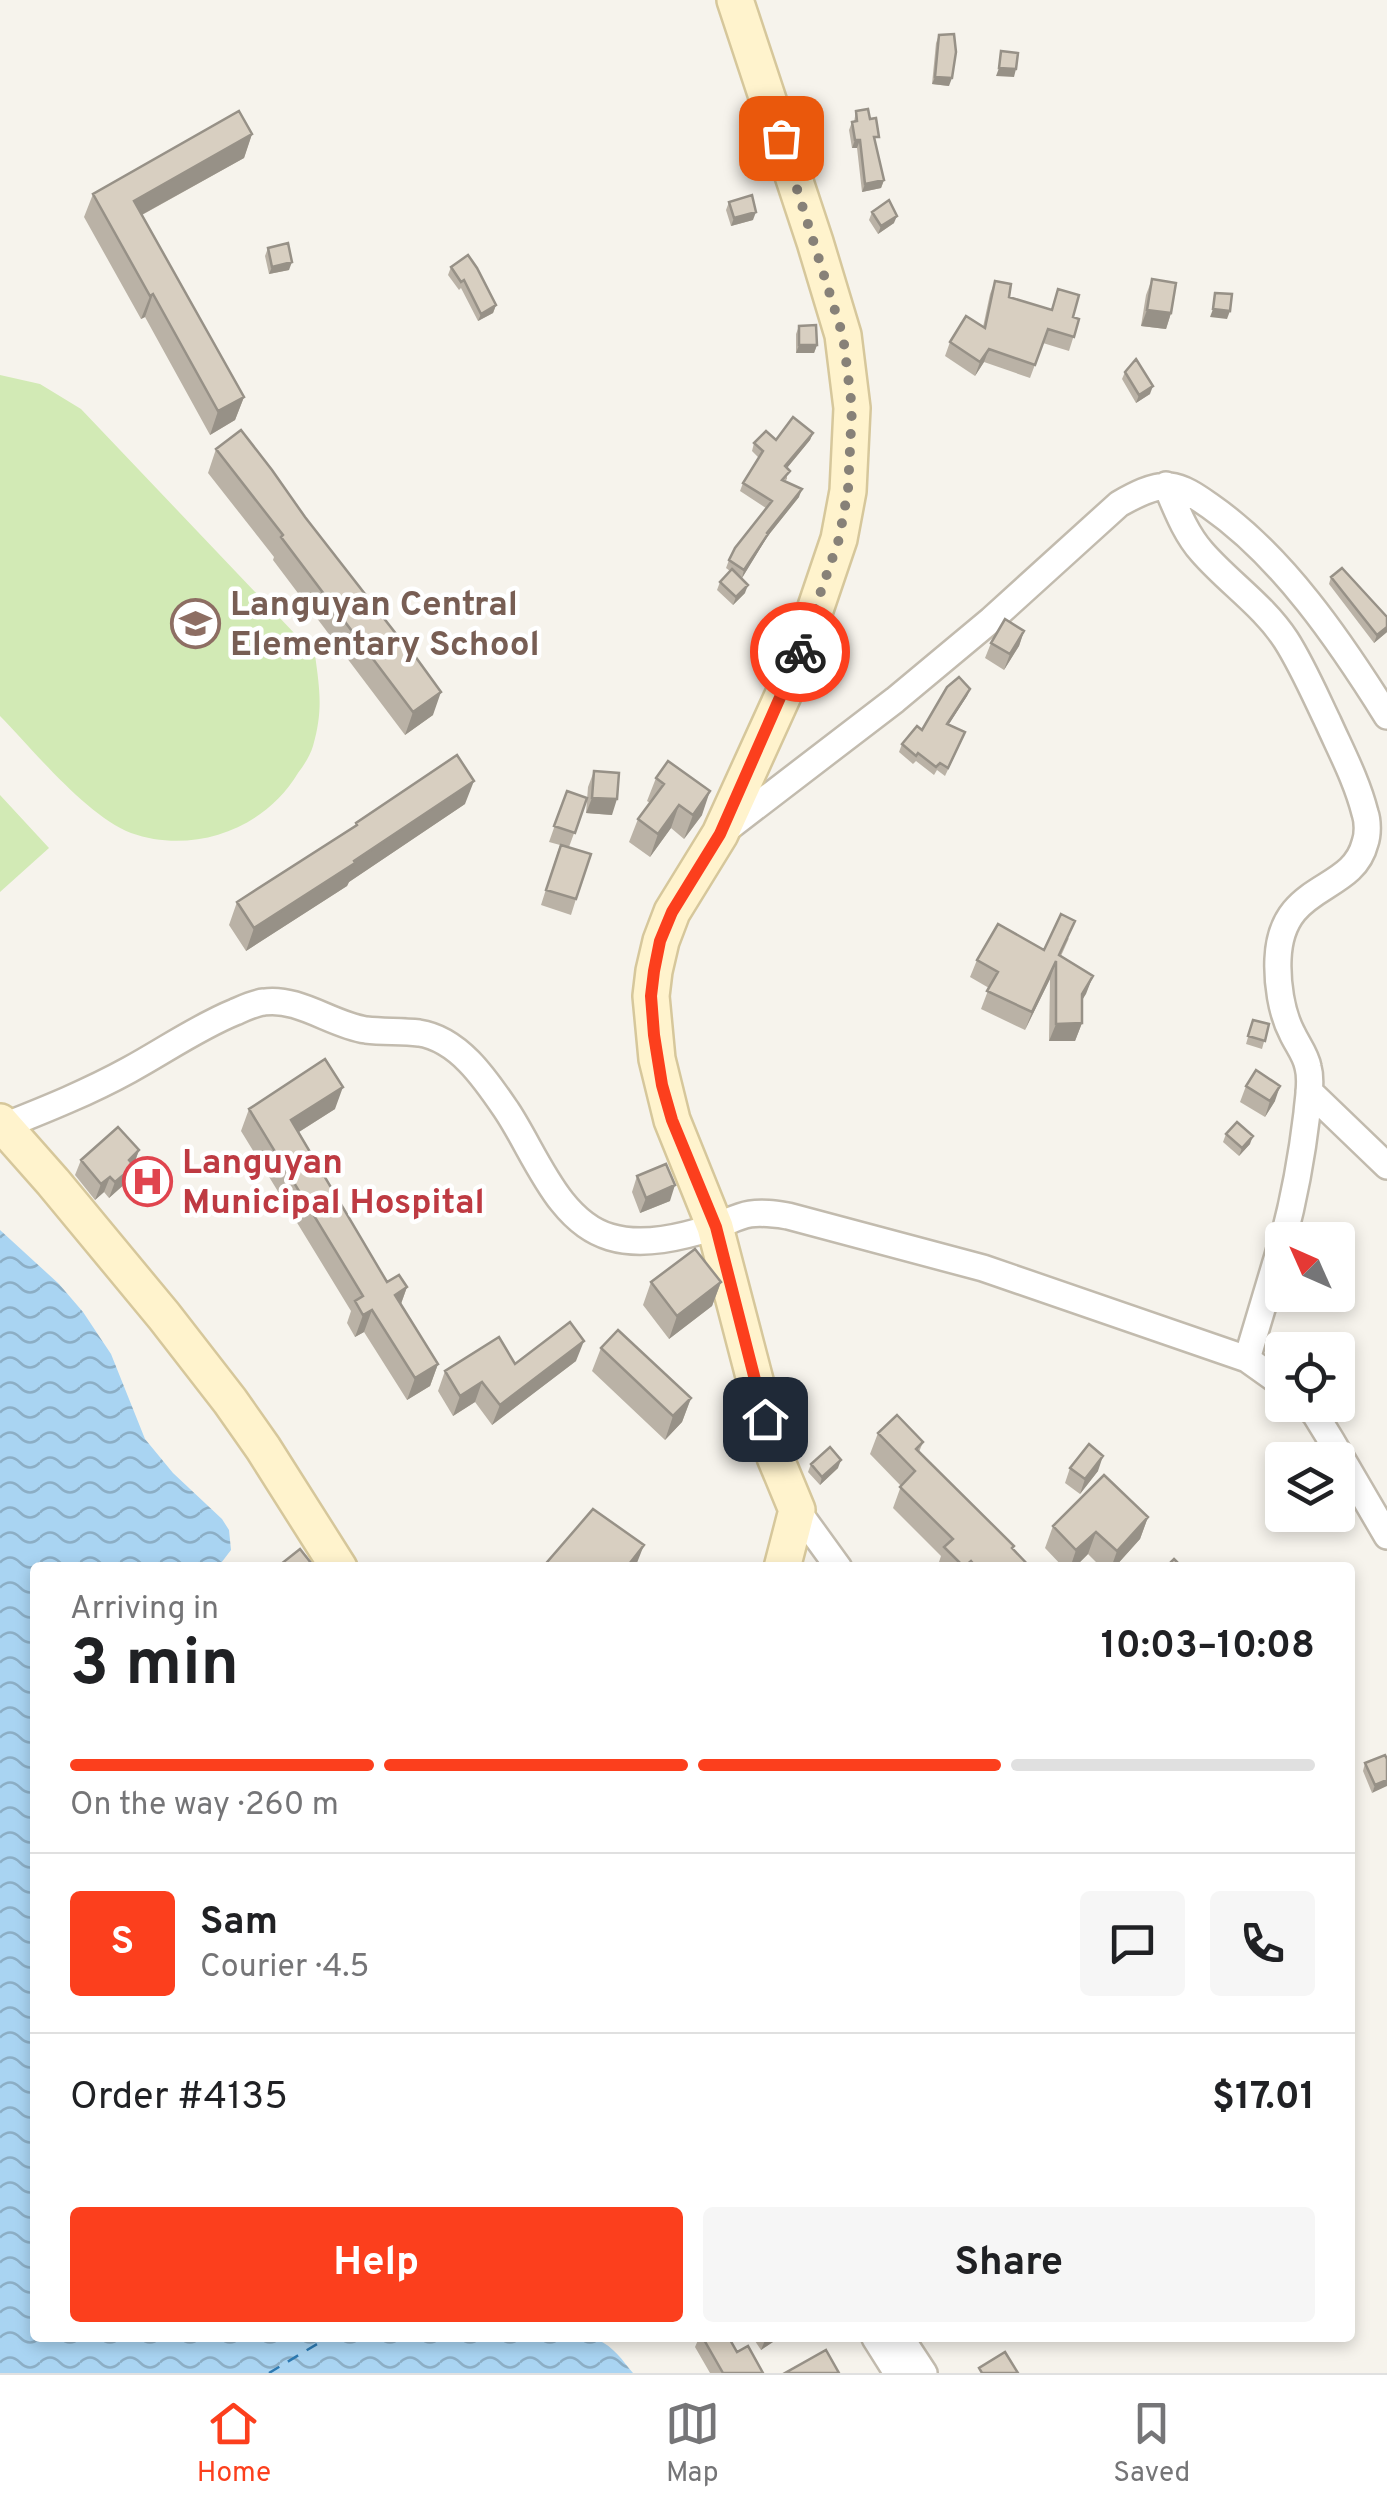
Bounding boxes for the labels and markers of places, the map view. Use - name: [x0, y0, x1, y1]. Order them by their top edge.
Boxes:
- pin: [739, 96, 824, 181]
- place label: Languyan Central Elementary School: [230, 584, 540, 668]
- school or university icon: Languyan Central Elementary School: [169, 597, 221, 649]
- place label: Languyan Municipal Hospital: [182, 1142, 485, 1226]
- hospital icon: Languyan Municipal Hospital: [121, 1155, 173, 1207]
- pin: [723, 1377, 808, 1462]

